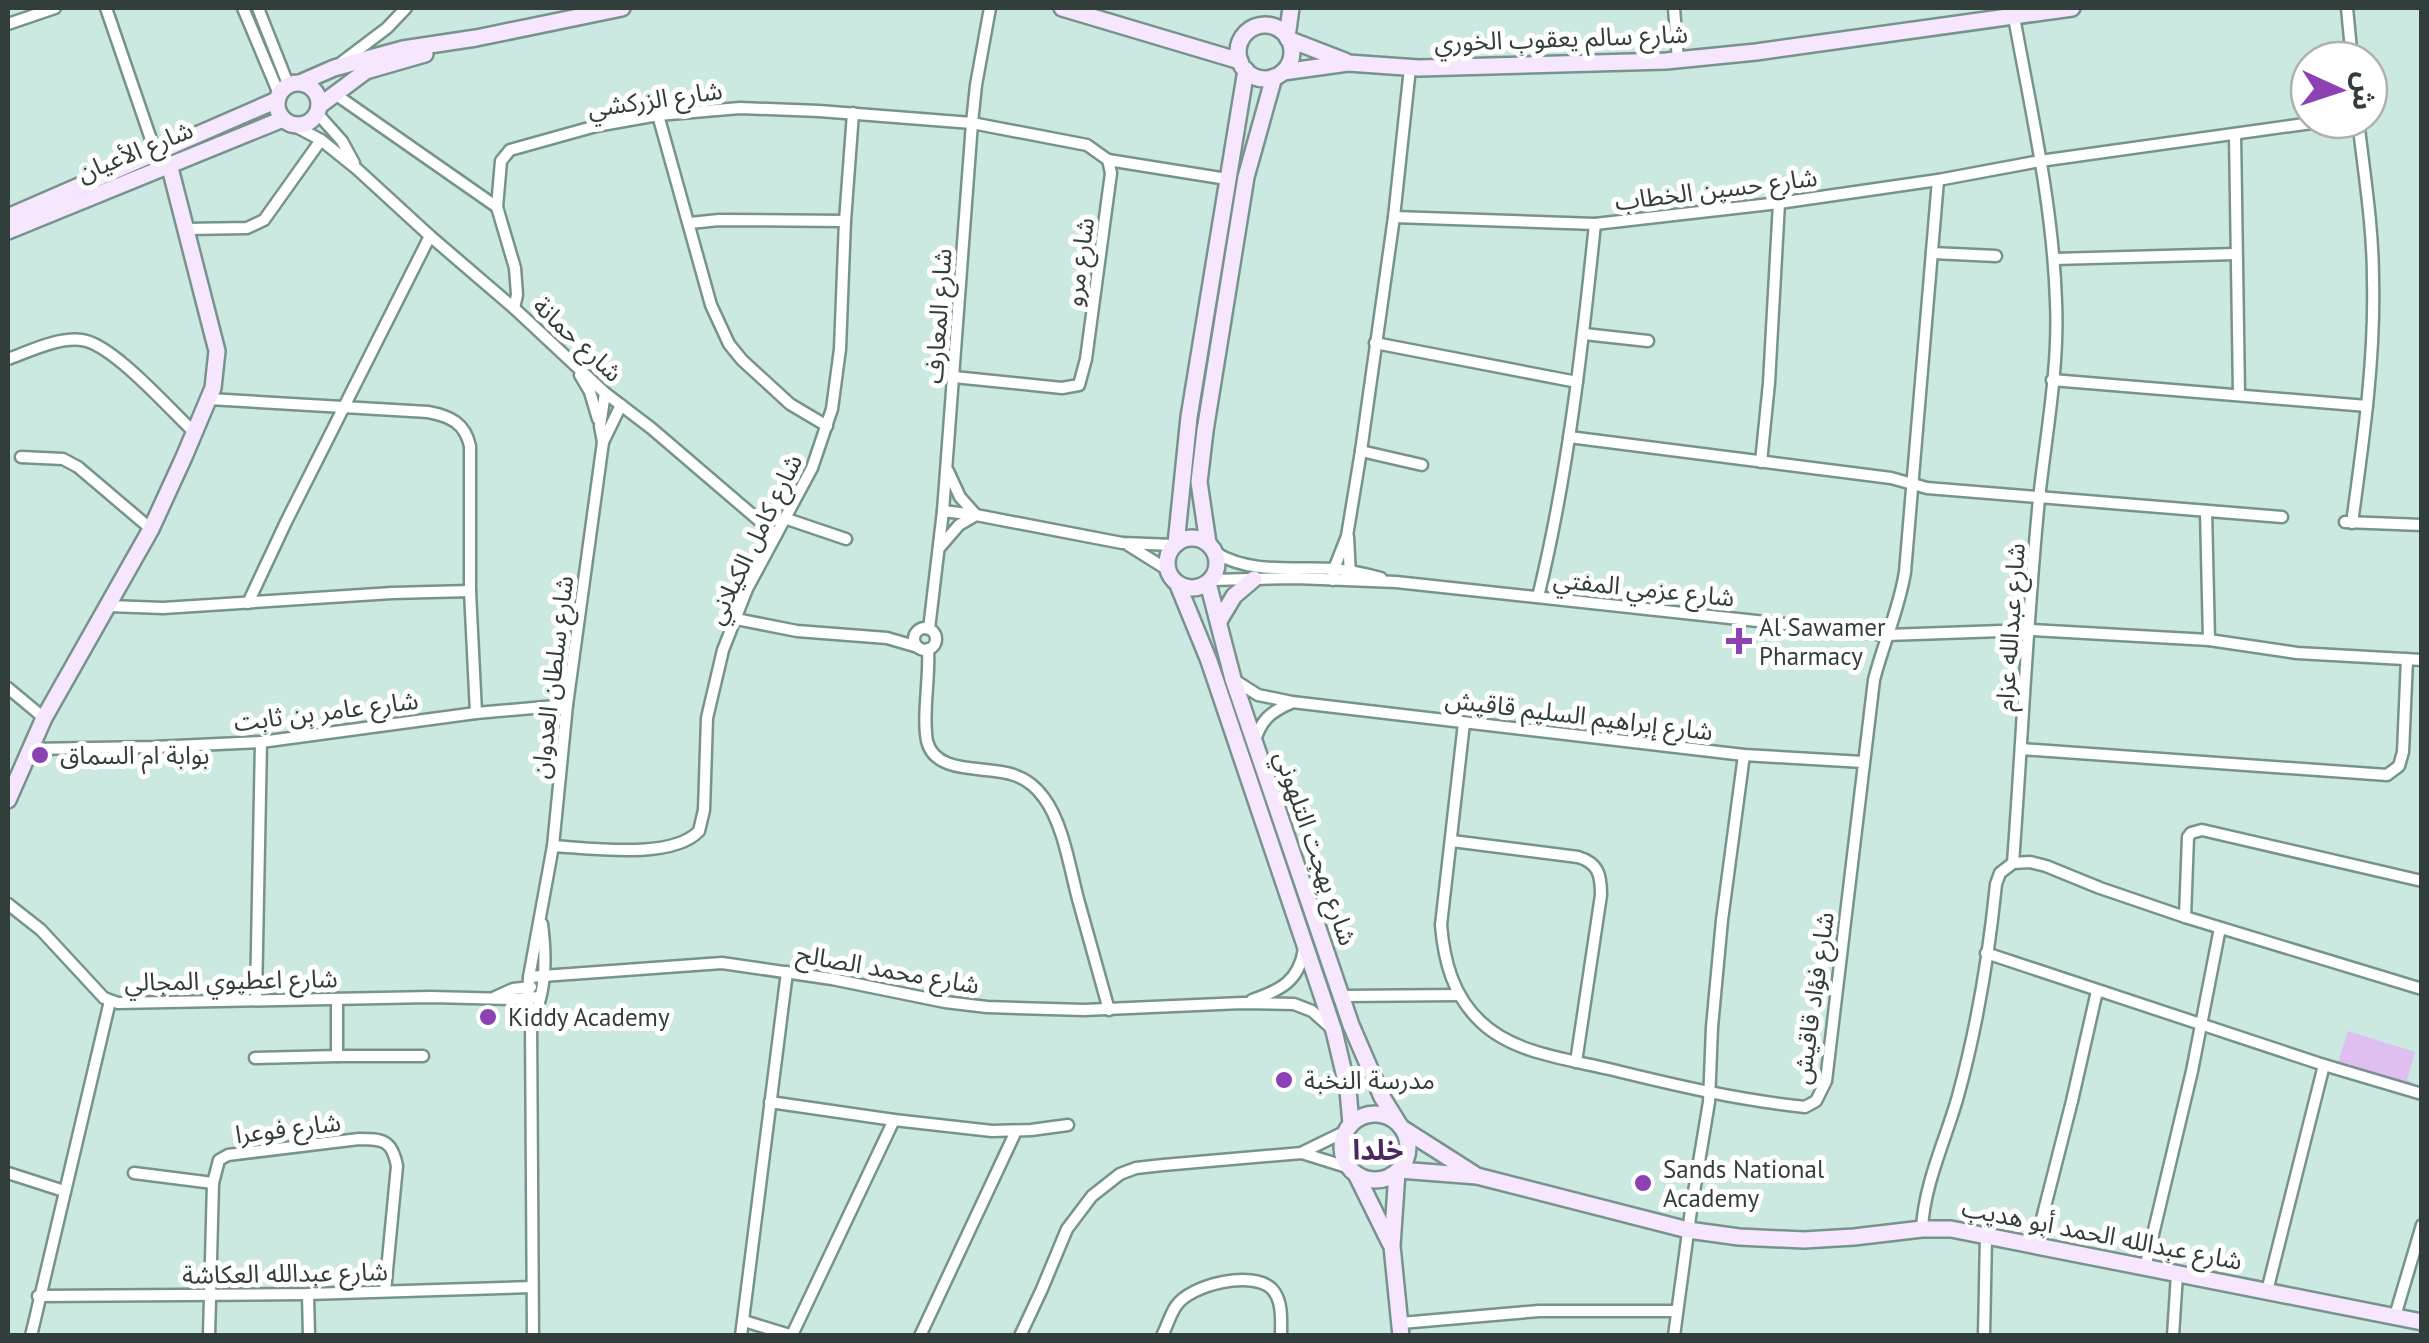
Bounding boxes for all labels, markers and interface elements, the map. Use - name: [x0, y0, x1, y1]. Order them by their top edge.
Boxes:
- street label: شارع سالم يعقوب الخوري: [1434, 18, 1689, 62]
- north arrow: [2289, 40, 2389, 140]
- text: ش: [2345, 71, 2384, 111]
- street label: شارع الزركشي: [585, 74, 725, 128]
- street label: شارع الأعيان: [72, 113, 199, 192]
- street label: شارع حسين الخطاب: [1613, 161, 1819, 220]
- street label: شارع مرو: [1057, 215, 1104, 309]
- street label: شارع المعارف: [917, 247, 962, 385]
- street label: شارع حمانة: [525, 290, 629, 391]
- street label: شارع كامل الكيلاني: [699, 449, 812, 631]
- street label: شارع عبدالله عزام: [1988, 542, 2036, 712]
- street label: شارع عزمي المفتي: [1551, 563, 1736, 617]
- street label: شارع سلطان العدوان: [524, 574, 583, 781]
- place label: Al Sawamer Pharmacy: [1759, 611, 1886, 672]
- marker: Al Sawamer Pharmacy: [1728, 630, 1750, 652]
- street label: شارع إبراهيم السليم قاقيش: [1443, 683, 1715, 751]
- street label: شارع عامر بن ثابت: [232, 684, 420, 741]
- place label: بوابة ام السماق: [60, 739, 210, 775]
- marker: بوابة ام السماق: [29, 744, 51, 766]
- street label: شارع بهجت التلهوني: [1264, 747, 1364, 951]
- street label: شارع فؤاد قاقيش: [1785, 910, 1844, 1087]
- street label: شارع محمد الصالح: [794, 937, 982, 1004]
- street label: شارع اعطيوي المجالي: [124, 962, 338, 1002]
- place label: Kiddy Academy: [508, 1001, 670, 1033]
- marker: Kiddy Academy: [477, 1006, 499, 1028]
- place label: مدرسة النخبة: [1304, 1064, 1435, 1096]
- marker: مدرسة النخبة: [1273, 1069, 1295, 1091]
- street label: شارع فوعرا: [233, 1106, 343, 1153]
- district label: خلدا: [1353, 1131, 1403, 1168]
- place label: Sands National Academy: [1663, 1153, 1825, 1214]
- marker: Sands National Academy: [1632, 1172, 1654, 1194]
- street label: شارع عبدالله الحمد أبو هديب: [1959, 1191, 2245, 1280]
- street label: شارع عبدالله العكاشة: [182, 1255, 388, 1294]

